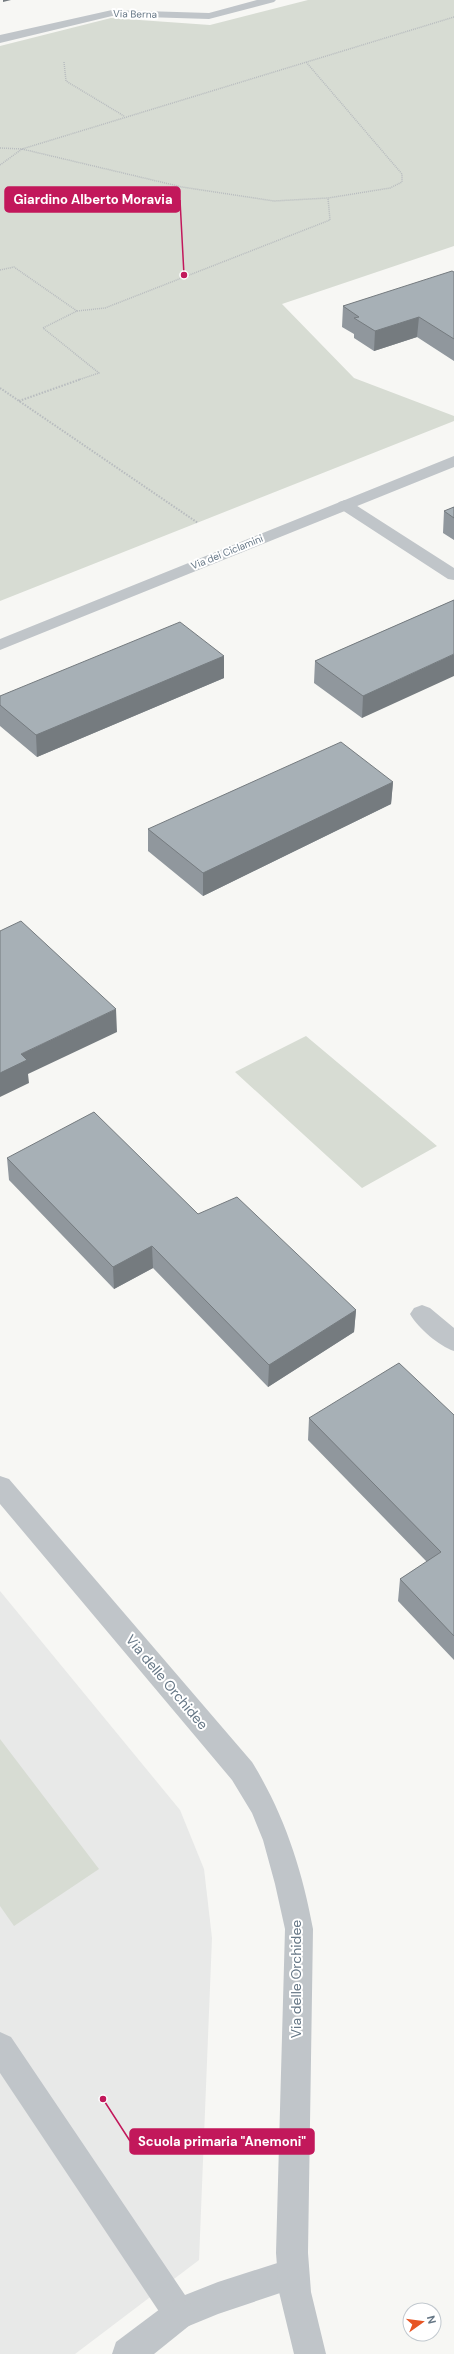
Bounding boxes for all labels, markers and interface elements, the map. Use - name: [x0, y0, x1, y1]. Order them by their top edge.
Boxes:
- street label: Via Berna: [113, 7, 157, 21]
- callout: Giardino Alberto Moravia: [5, 187, 180, 212]
- text: Giardino Alberto Moravia: [13, 191, 173, 208]
- street label: Via dei Ciclamini: [189, 532, 265, 572]
- street label: Via delle Orchidee: [122, 1631, 212, 1733]
- street label: Via delle Orchidee: [287, 1920, 305, 2038]
- callout: Scuola primaria "Anemoni": [130, 2129, 314, 2154]
- text: Scuola primaria "Anemoni": [138, 2133, 306, 2150]
- north arrow: [402, 2302, 442, 2342]
- text: N: [424, 2314, 439, 2325]

